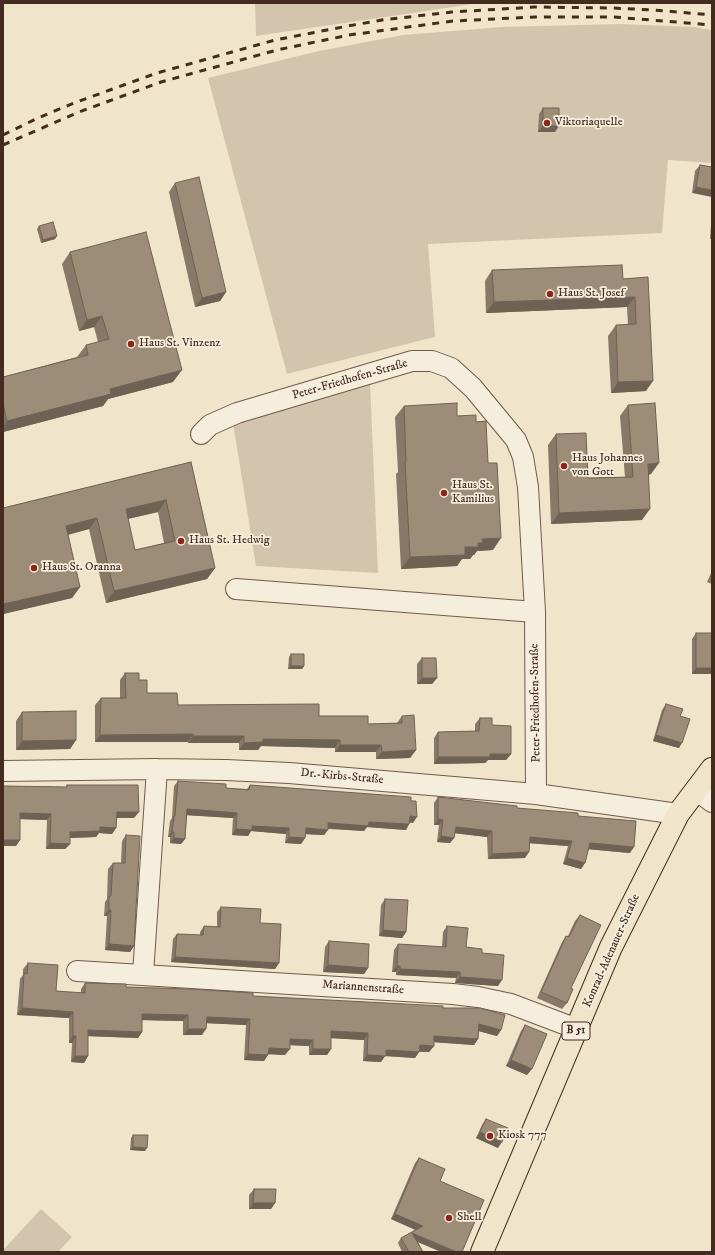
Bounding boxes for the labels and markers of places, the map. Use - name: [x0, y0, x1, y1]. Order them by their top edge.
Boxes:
- place label: Viktoriaquelle: [555, 116, 623, 130]
- marker: Viktoriaquelle: [542, 118, 552, 128]
- place label: Haus St. Josef: [558, 287, 624, 301]
- marker: Haus St. Josef: [545, 289, 555, 299]
- place label: Haus St. Vinzenz: [139, 337, 221, 351]
- marker: Haus St. Vinzenz: [126, 339, 136, 349]
- place label: Haus Johannes von Gott: [572, 452, 643, 480]
- marker: Haus Johannes von Gott: [559, 461, 569, 471]
- place label: Haus St. Kamilius: [452, 479, 494, 507]
- marker: Haus St. Kamilius: [439, 488, 449, 498]
- place label: Haus St. Hedwig: [189, 534, 270, 548]
- marker: Haus St. Hedwig: [176, 536, 186, 546]
- place label: Haus St. Oranna: [42, 561, 121, 575]
- marker: Haus St. Oranna: [29, 563, 39, 573]
- place label: Kiosk 777: [498, 1129, 547, 1143]
- marker: Kiosk 777: [485, 1131, 495, 1141]
- place label: Shell: [457, 1211, 482, 1225]
- marker: Shell: [444, 1213, 454, 1223]

